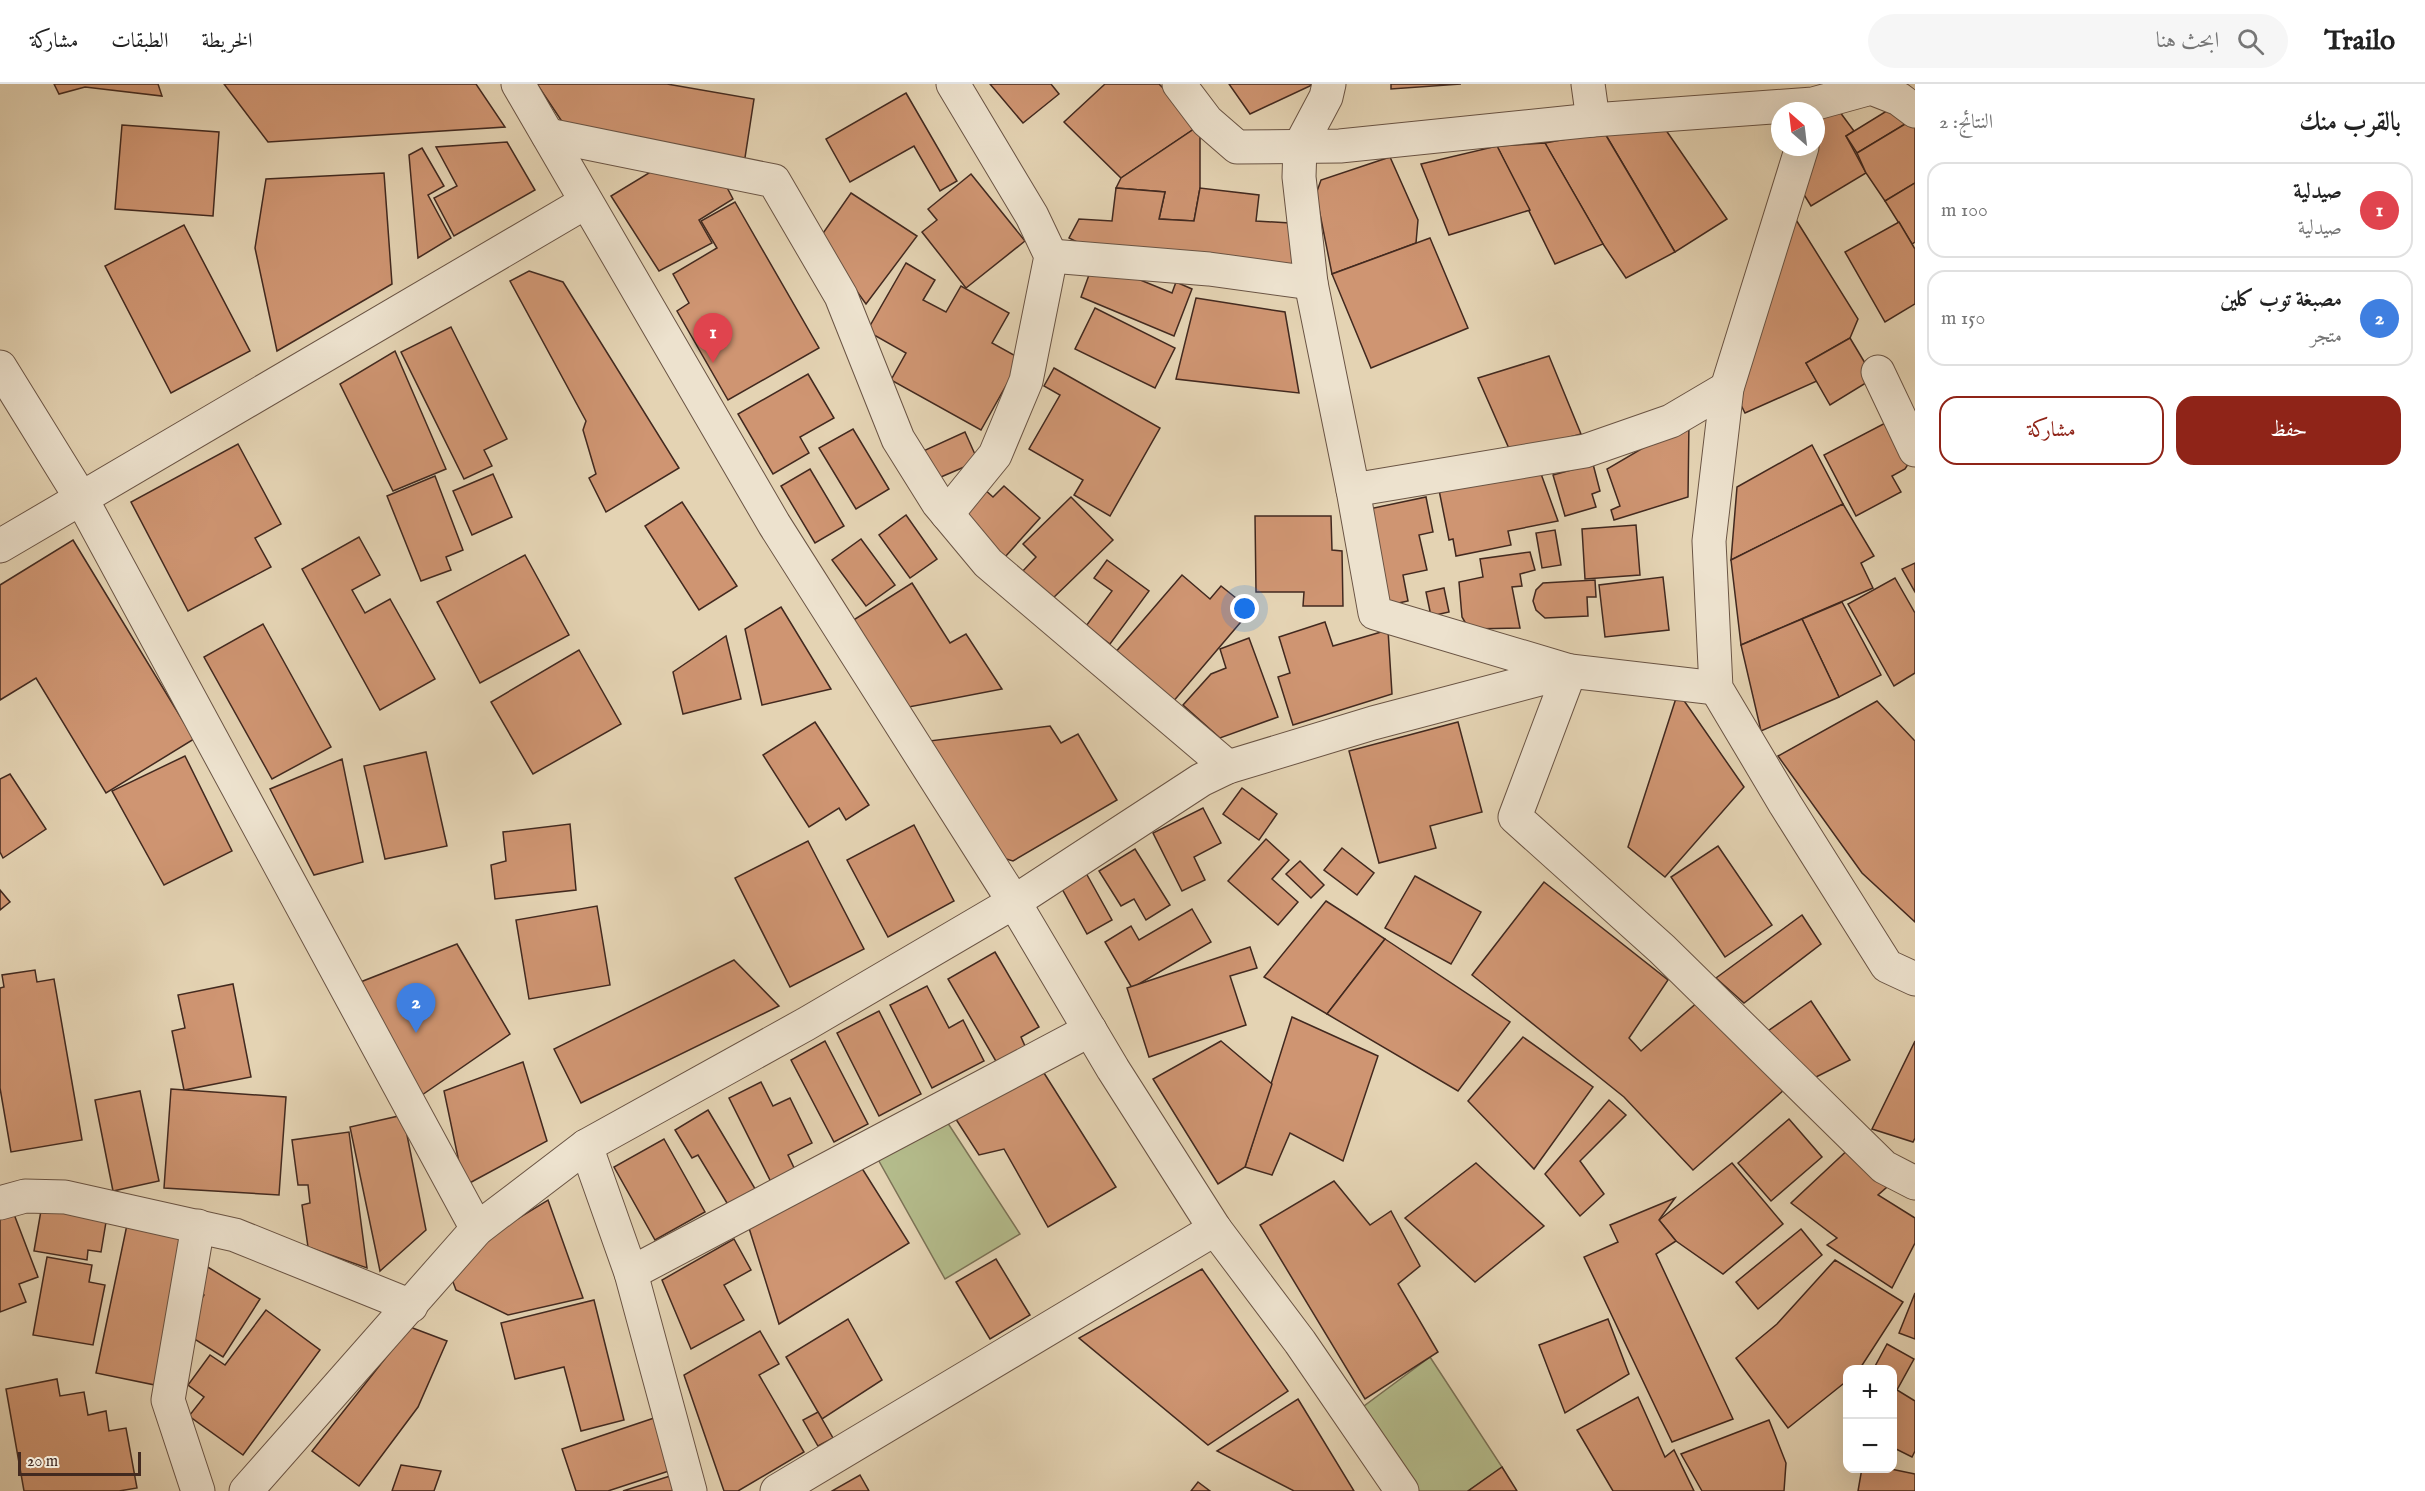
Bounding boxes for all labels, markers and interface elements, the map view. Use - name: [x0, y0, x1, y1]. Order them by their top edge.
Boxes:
- search box: [1868, 14, 2288, 68]
- text: Trailo: [2324, 24, 2395, 59]
- icon: search: [2234, 25, 2267, 58]
- text: ابحث هنا: [2156, 27, 2219, 55]
- text: مشاركة: [30, 28, 78, 55]
- text: الطبقات: [111, 28, 168, 55]
- text: الخريطة: [201, 28, 253, 55]
- north arrow: [1771, 102, 1825, 156]
- text: بالقرب منك: [2299, 106, 2401, 139]
- text: النتائج: 2: [1939, 110, 1993, 135]
- text: صيدلية: [2293, 178, 2342, 206]
- text: 100 m: [1941, 198, 1988, 223]
- text: 1: [2376, 198, 2383, 223]
- text: صيدلية: [2298, 216, 2342, 241]
- text: مصبغة توب كلين: [2220, 286, 2342, 314]
- text: 150 m: [1941, 306, 1985, 331]
- text: 2: [2375, 306, 2384, 331]
- pin: 1: [694, 314, 732, 363]
- text: متجر: [2310, 324, 2342, 349]
- button: مشاركة: [1939, 396, 2164, 465]
- button: حفظ: [2176, 396, 2401, 465]
- your location: [1230, 594, 1259, 623]
- pin: 2: [396, 984, 436, 1033]
- map controls: [1843, 1365, 1897, 1473]
- button: +: [1843, 1365, 1897, 1419]
- button: −: [1843, 1419, 1897, 1473]
- scale bar: [18, 1449, 141, 1476]
- text: 20 m: [27, 1452, 58, 1472]

